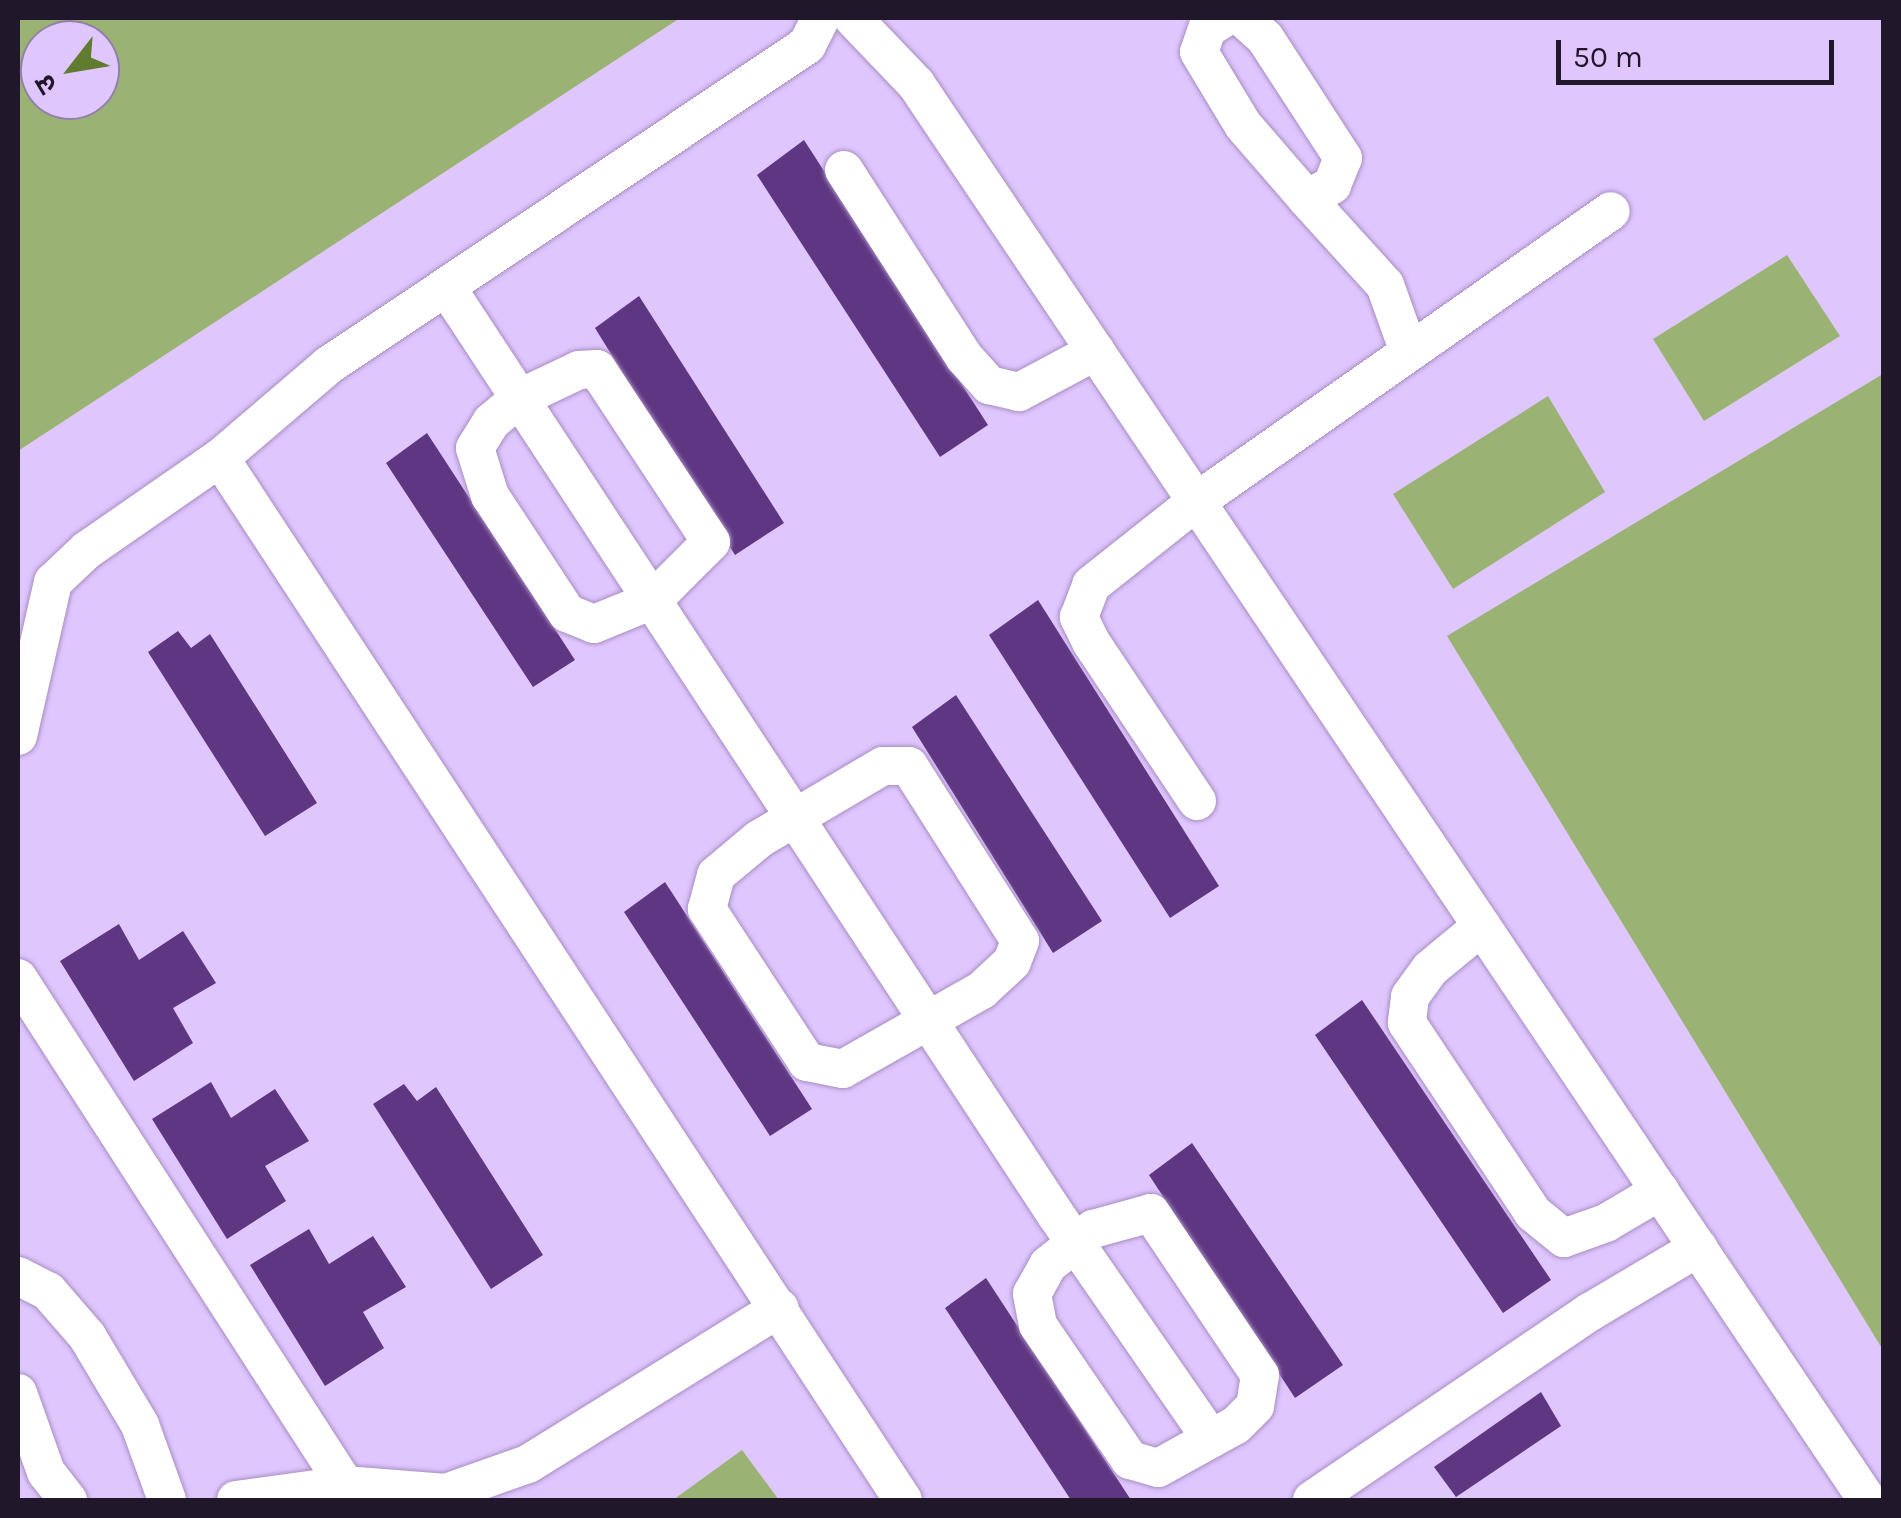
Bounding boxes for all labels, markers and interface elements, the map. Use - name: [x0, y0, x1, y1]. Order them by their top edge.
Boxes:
- north arrow: [20, 20, 120, 120]
- scale bar: [1561, 20, 1838, 82]
- text: 50 m: [1573, 39, 1643, 75]
- text: उ: [27, 69, 64, 100]

